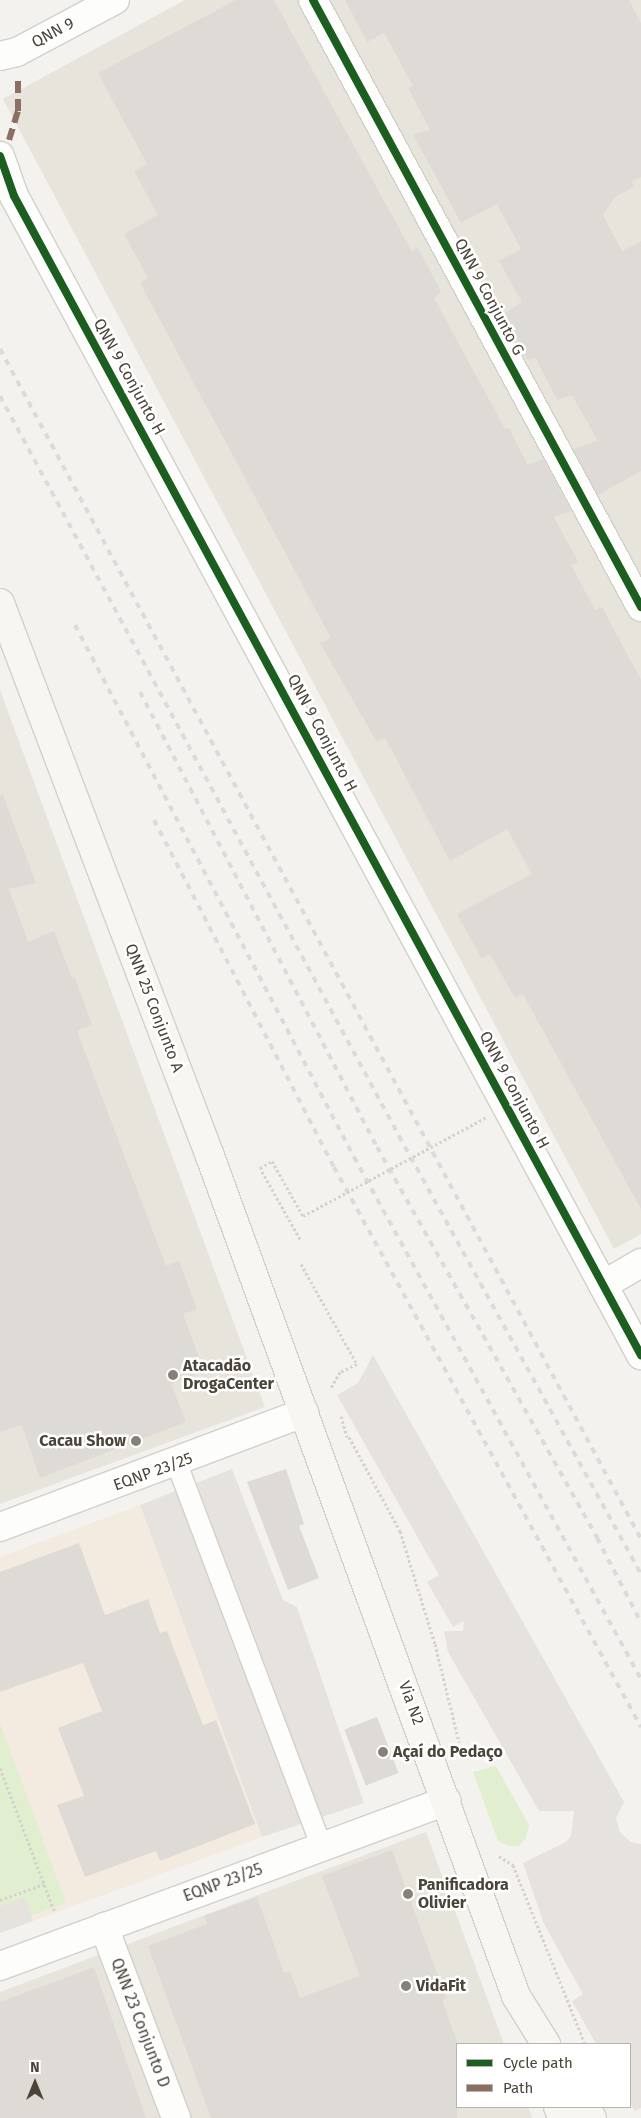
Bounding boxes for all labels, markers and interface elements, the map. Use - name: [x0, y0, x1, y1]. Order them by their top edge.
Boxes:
- street label: QNN 9: [28, 14, 78, 52]
- street label: QNN 9 Conjunto G: [450, 235, 528, 359]
- street label: QNN 9 Conjunto H: [89, 315, 169, 439]
- street label: QNN 9 Conjunto H: [283, 671, 361, 795]
- street label: QNN 25 Conjunto A: [121, 941, 187, 1075]
- street label: QNN 9 Conjunto H: [475, 1028, 553, 1152]
- place label: Atacadão DrogaCenter: [183, 1356, 274, 1394]
- marker: Atacadão DrogaCenter: [167, 1369, 179, 1381]
- place label: Cacau Show: [39, 1431, 126, 1451]
- marker: Cacau Show: [130, 1435, 142, 1447]
- street label: EQNP 23/25: [111, 1449, 195, 1495]
- street label: Via N2: [394, 1678, 428, 1728]
- place label: Açaí do Pedaço: [393, 1742, 503, 1762]
- marker: Açaí do Pedaço: [377, 1746, 389, 1758]
- street label: EQNP 23/25: [181, 1860, 265, 1906]
- place label: Panificadora Olivier: [418, 1875, 509, 1913]
- marker: Panificadora Olivier: [402, 1888, 414, 1900]
- street label: QNN 23 Conjunto D: [106, 1956, 174, 2090]
- place label: VidaFit: [416, 1976, 466, 1996]
- marker: VidaFit: [400, 1980, 412, 1992]
- legend: [456, 2043, 631, 2108]
- text: Cycle path: [503, 2054, 573, 2072]
- north arrow: [10, 2058, 60, 2108]
- text: N: [30, 2059, 40, 2076]
- text: Path: [503, 2079, 533, 2097]

